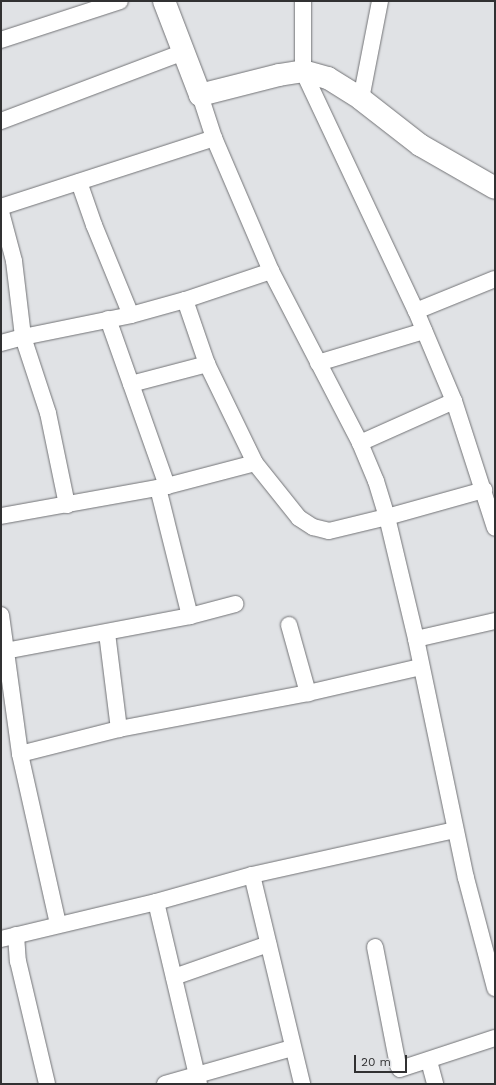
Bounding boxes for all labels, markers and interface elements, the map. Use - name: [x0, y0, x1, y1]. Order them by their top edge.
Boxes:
- scale bar: [356, 1047, 409, 1073]
- text: 20 m: [361, 1055, 391, 1069]

